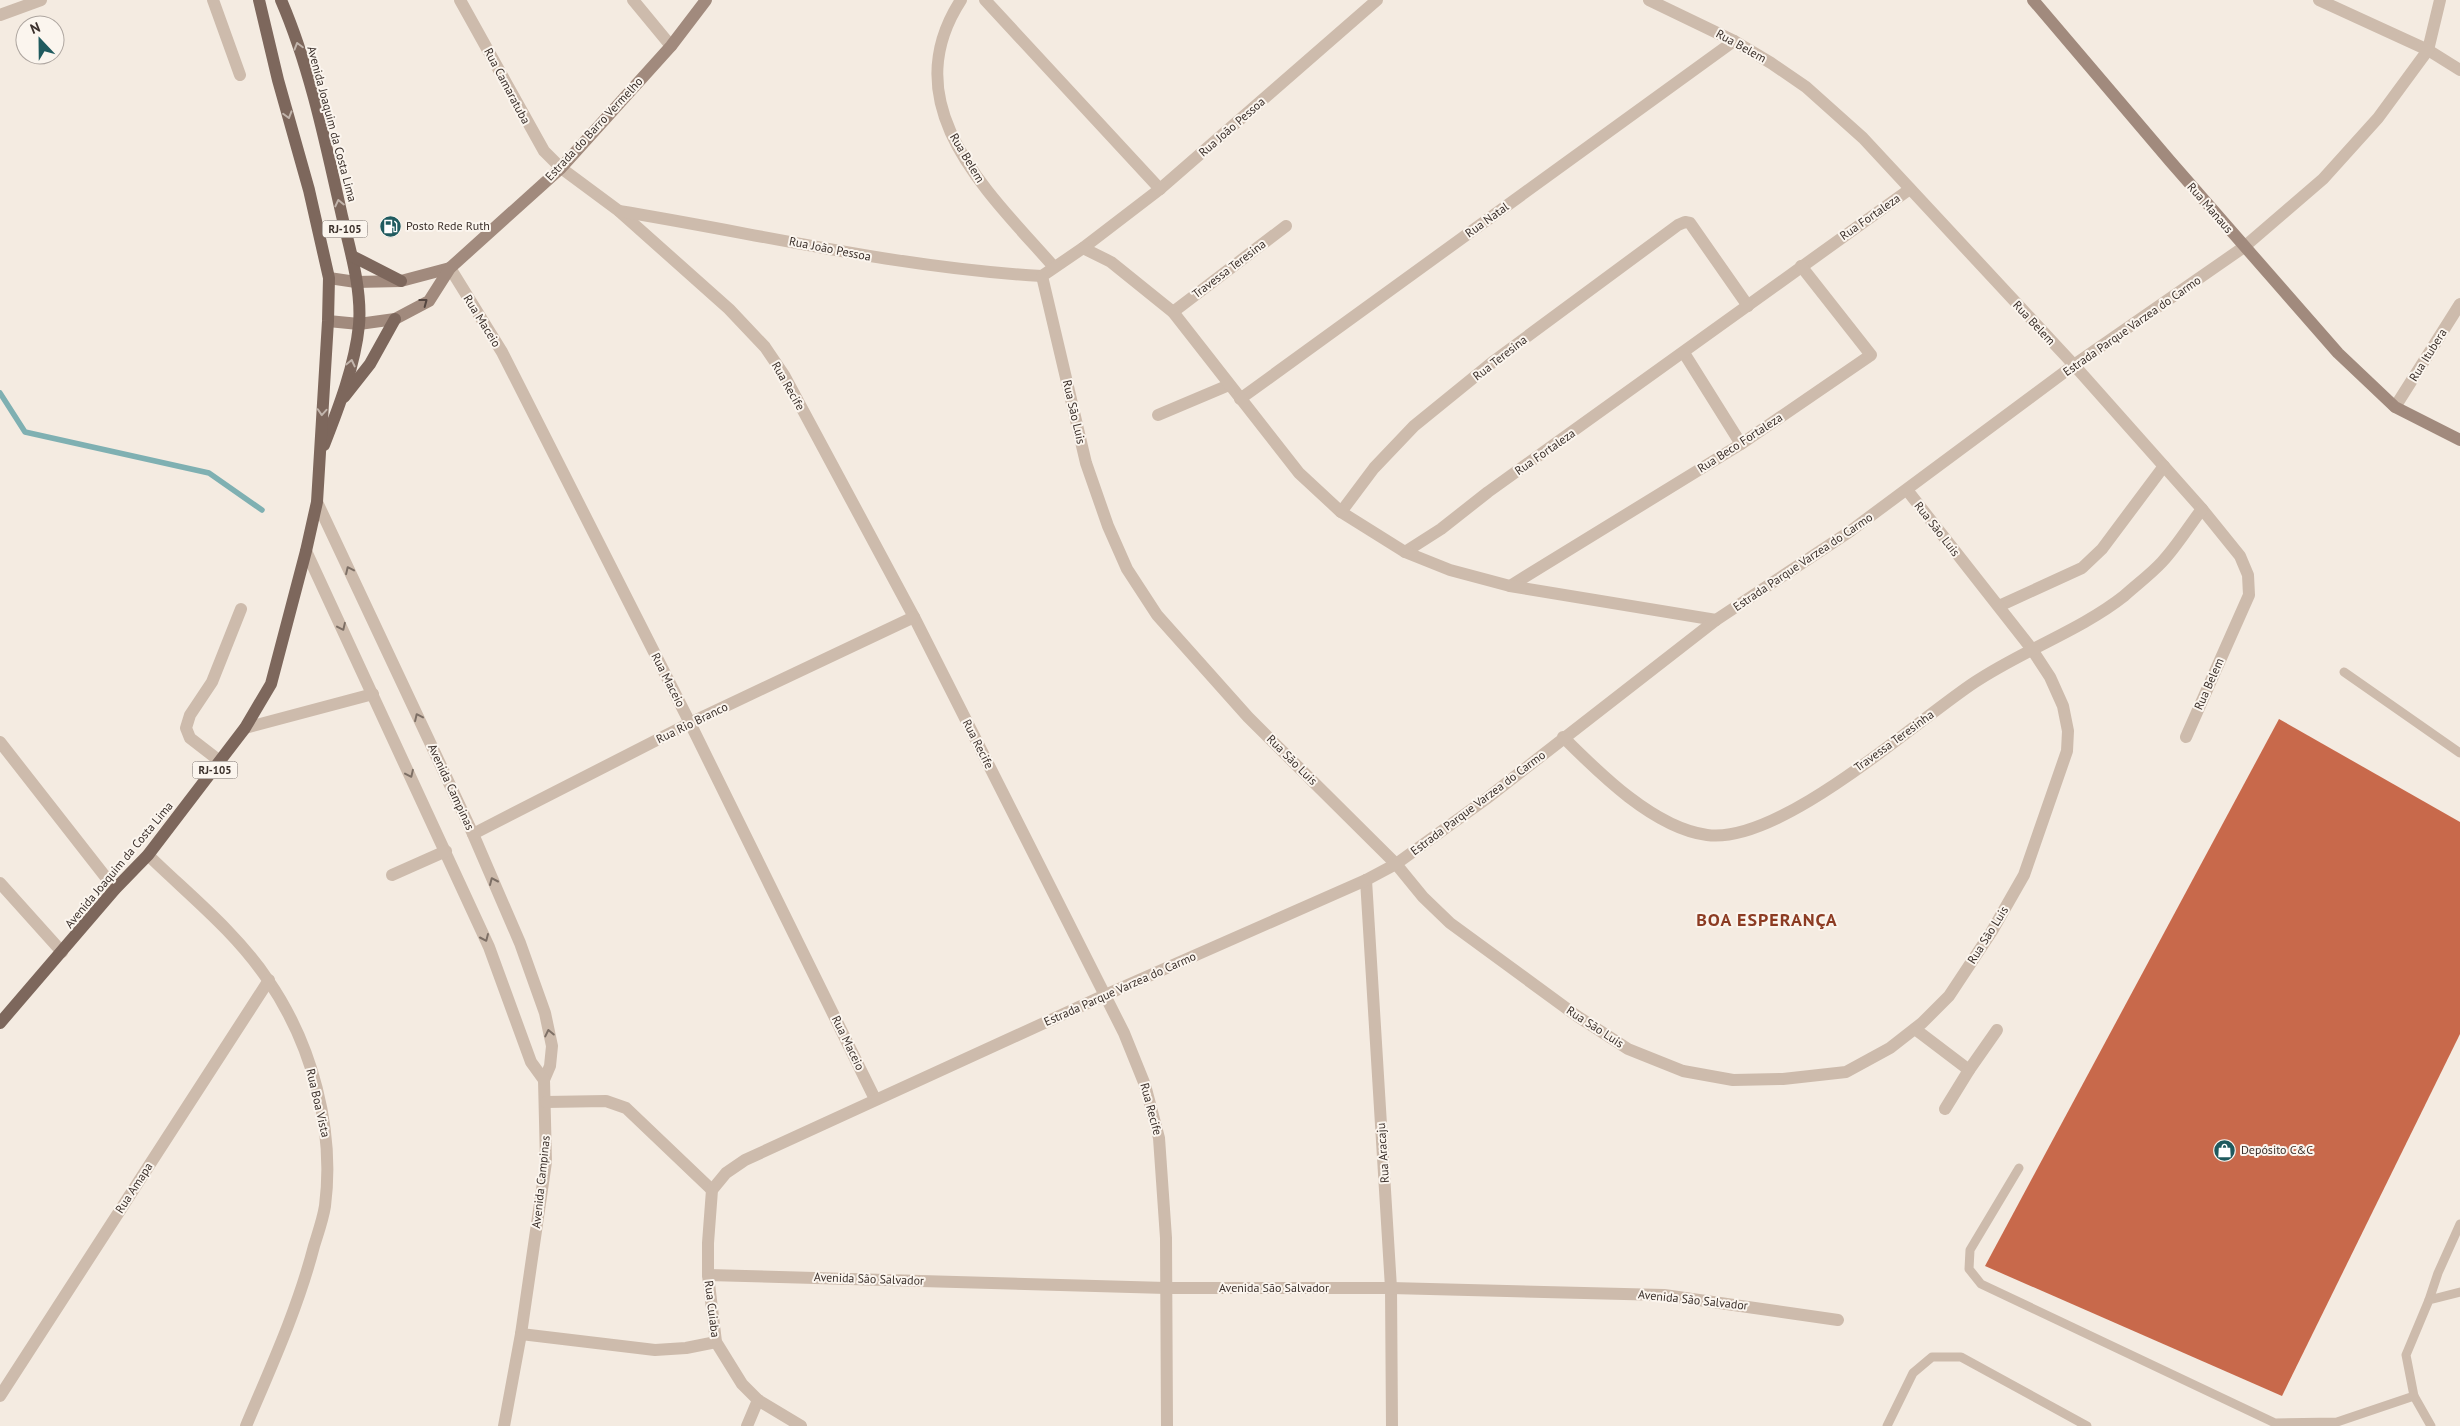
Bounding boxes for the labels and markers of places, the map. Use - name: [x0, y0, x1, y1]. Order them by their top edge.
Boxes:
- fuel station icon: Posto Rede Ruth: [378, 214, 402, 238]
- place label: Posto Rede Ruth: [406, 218, 490, 233]
- shop icon: Depósito C&C: [2213, 1138, 2237, 1162]
- place label: Depósito C&C: [2241, 1142, 2313, 1157]

